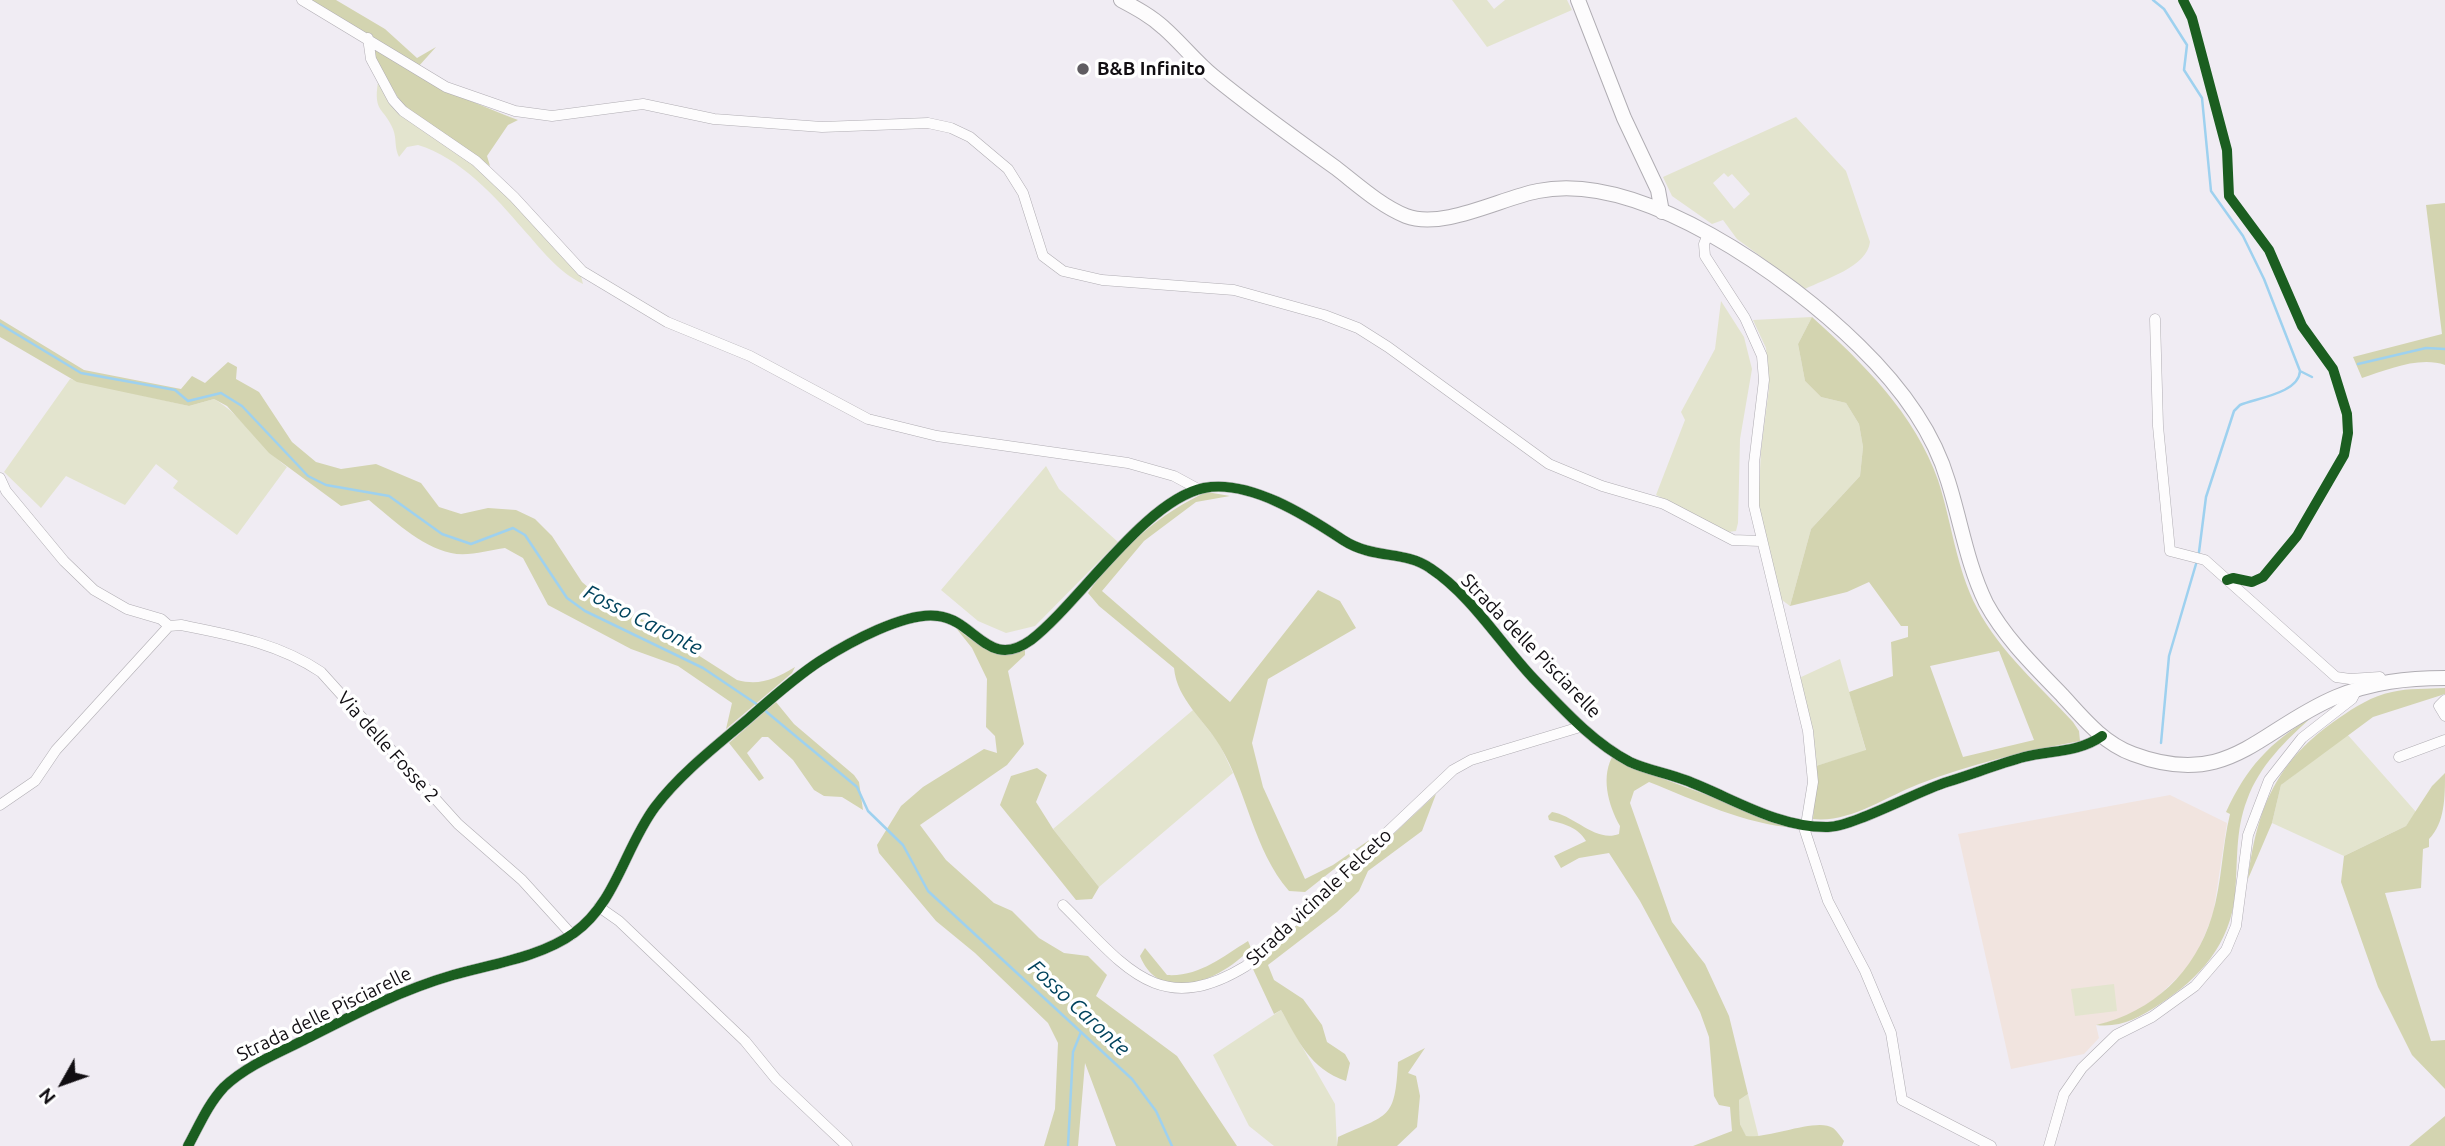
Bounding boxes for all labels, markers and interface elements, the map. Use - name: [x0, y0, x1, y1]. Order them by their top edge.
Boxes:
- place label: B&B Infinito: [1097, 58, 1205, 80]
- marker: B&B Infinito: [1075, 61, 1091, 77]
- street label: Strada delle Pisciarelle: [1456, 569, 1606, 723]
- water label: Fosso Caronte: [580, 579, 706, 661]
- street label: Via delle Fosse 2: [332, 687, 444, 807]
- street label: Strada vicinale Felceto: [1242, 824, 1396, 970]
- water label: Fosso Caronte: [1023, 955, 1135, 1061]
- street label: Strada delle Pisciarelle: [233, 962, 415, 1066]
- north arrow: [28, 1048, 98, 1118]
- text: N: [34, 1084, 60, 1109]

